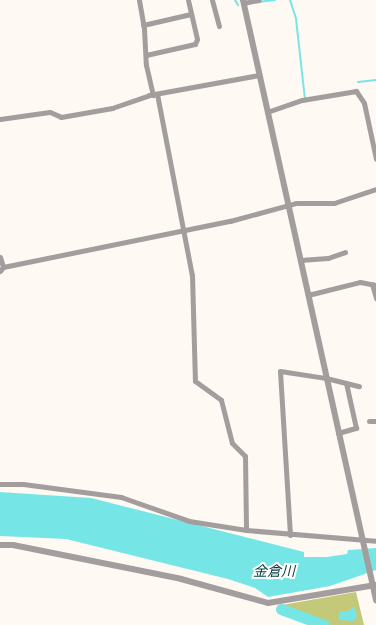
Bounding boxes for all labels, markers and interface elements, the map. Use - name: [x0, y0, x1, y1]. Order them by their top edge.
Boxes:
- water label: 金倉川: [253, 563, 295, 579]

